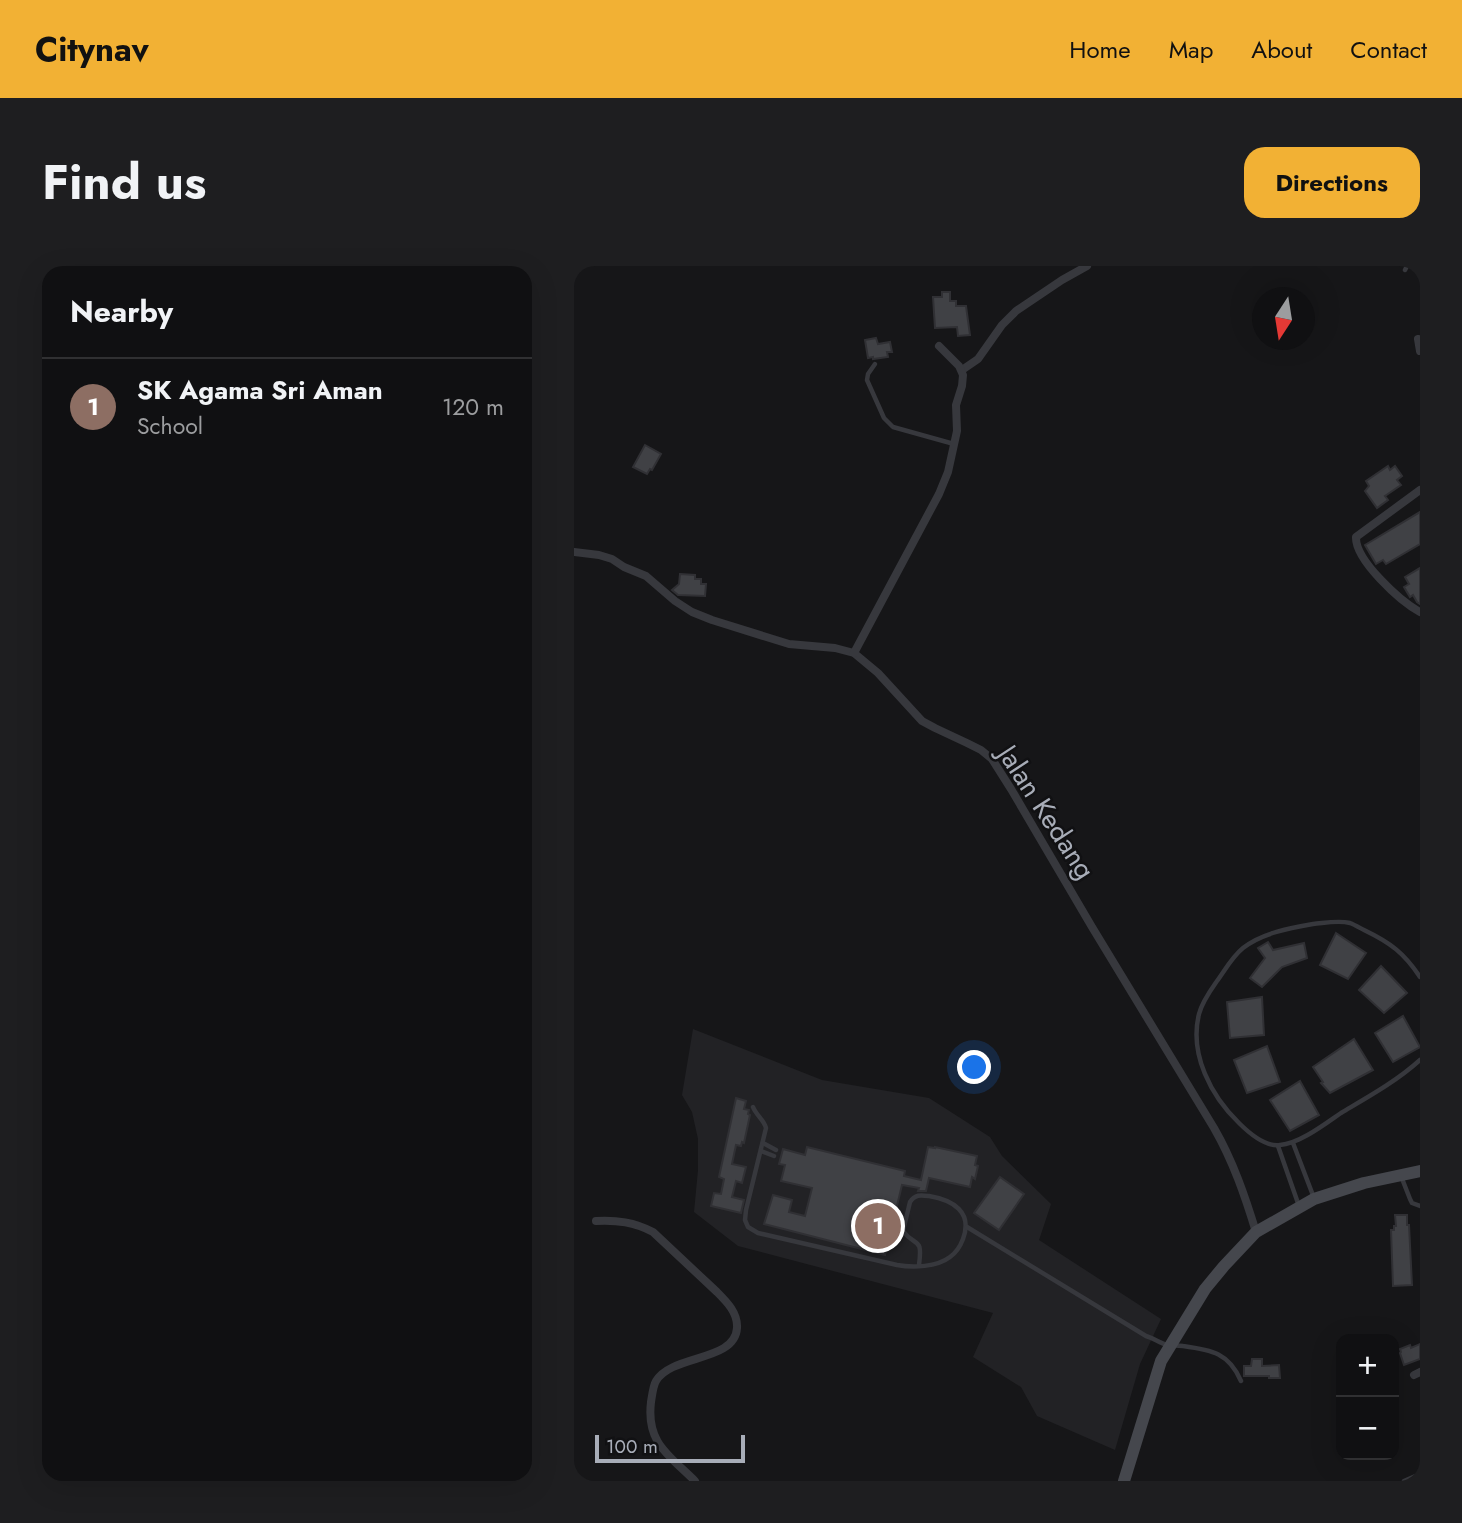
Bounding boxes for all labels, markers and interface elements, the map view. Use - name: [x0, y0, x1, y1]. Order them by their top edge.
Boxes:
- text: Citynav: [35, 26, 149, 73]
- text: Home: [1069, 32, 1131, 67]
- text: Map: [1169, 32, 1213, 67]
- text: About: [1251, 32, 1312, 67]
- text: Contact: [1350, 32, 1427, 67]
- text: Find us: [42, 147, 206, 217]
- button: Directions: [1244, 147, 1420, 218]
- north arrow: [1252, 287, 1315, 350]
- text: Nearby: [70, 290, 173, 333]
- text: SK Agama Sri Aman: [137, 371, 383, 409]
- text: 1: [87, 390, 99, 424]
- text: 120 m: [442, 390, 504, 424]
- text: School: [137, 409, 203, 443]
- street label: Jalan Kedang: [986, 734, 1105, 887]
- your location: [957, 1050, 991, 1084]
- pin: 1: [855, 1200, 901, 1252]
- map controls: [1336, 1334, 1399, 1460]
- button: +: [1336, 1334, 1399, 1397]
- button: −: [1336, 1397, 1399, 1460]
- scale bar: [595, 1432, 746, 1464]
- text: 100 m: [606, 1433, 658, 1460]

